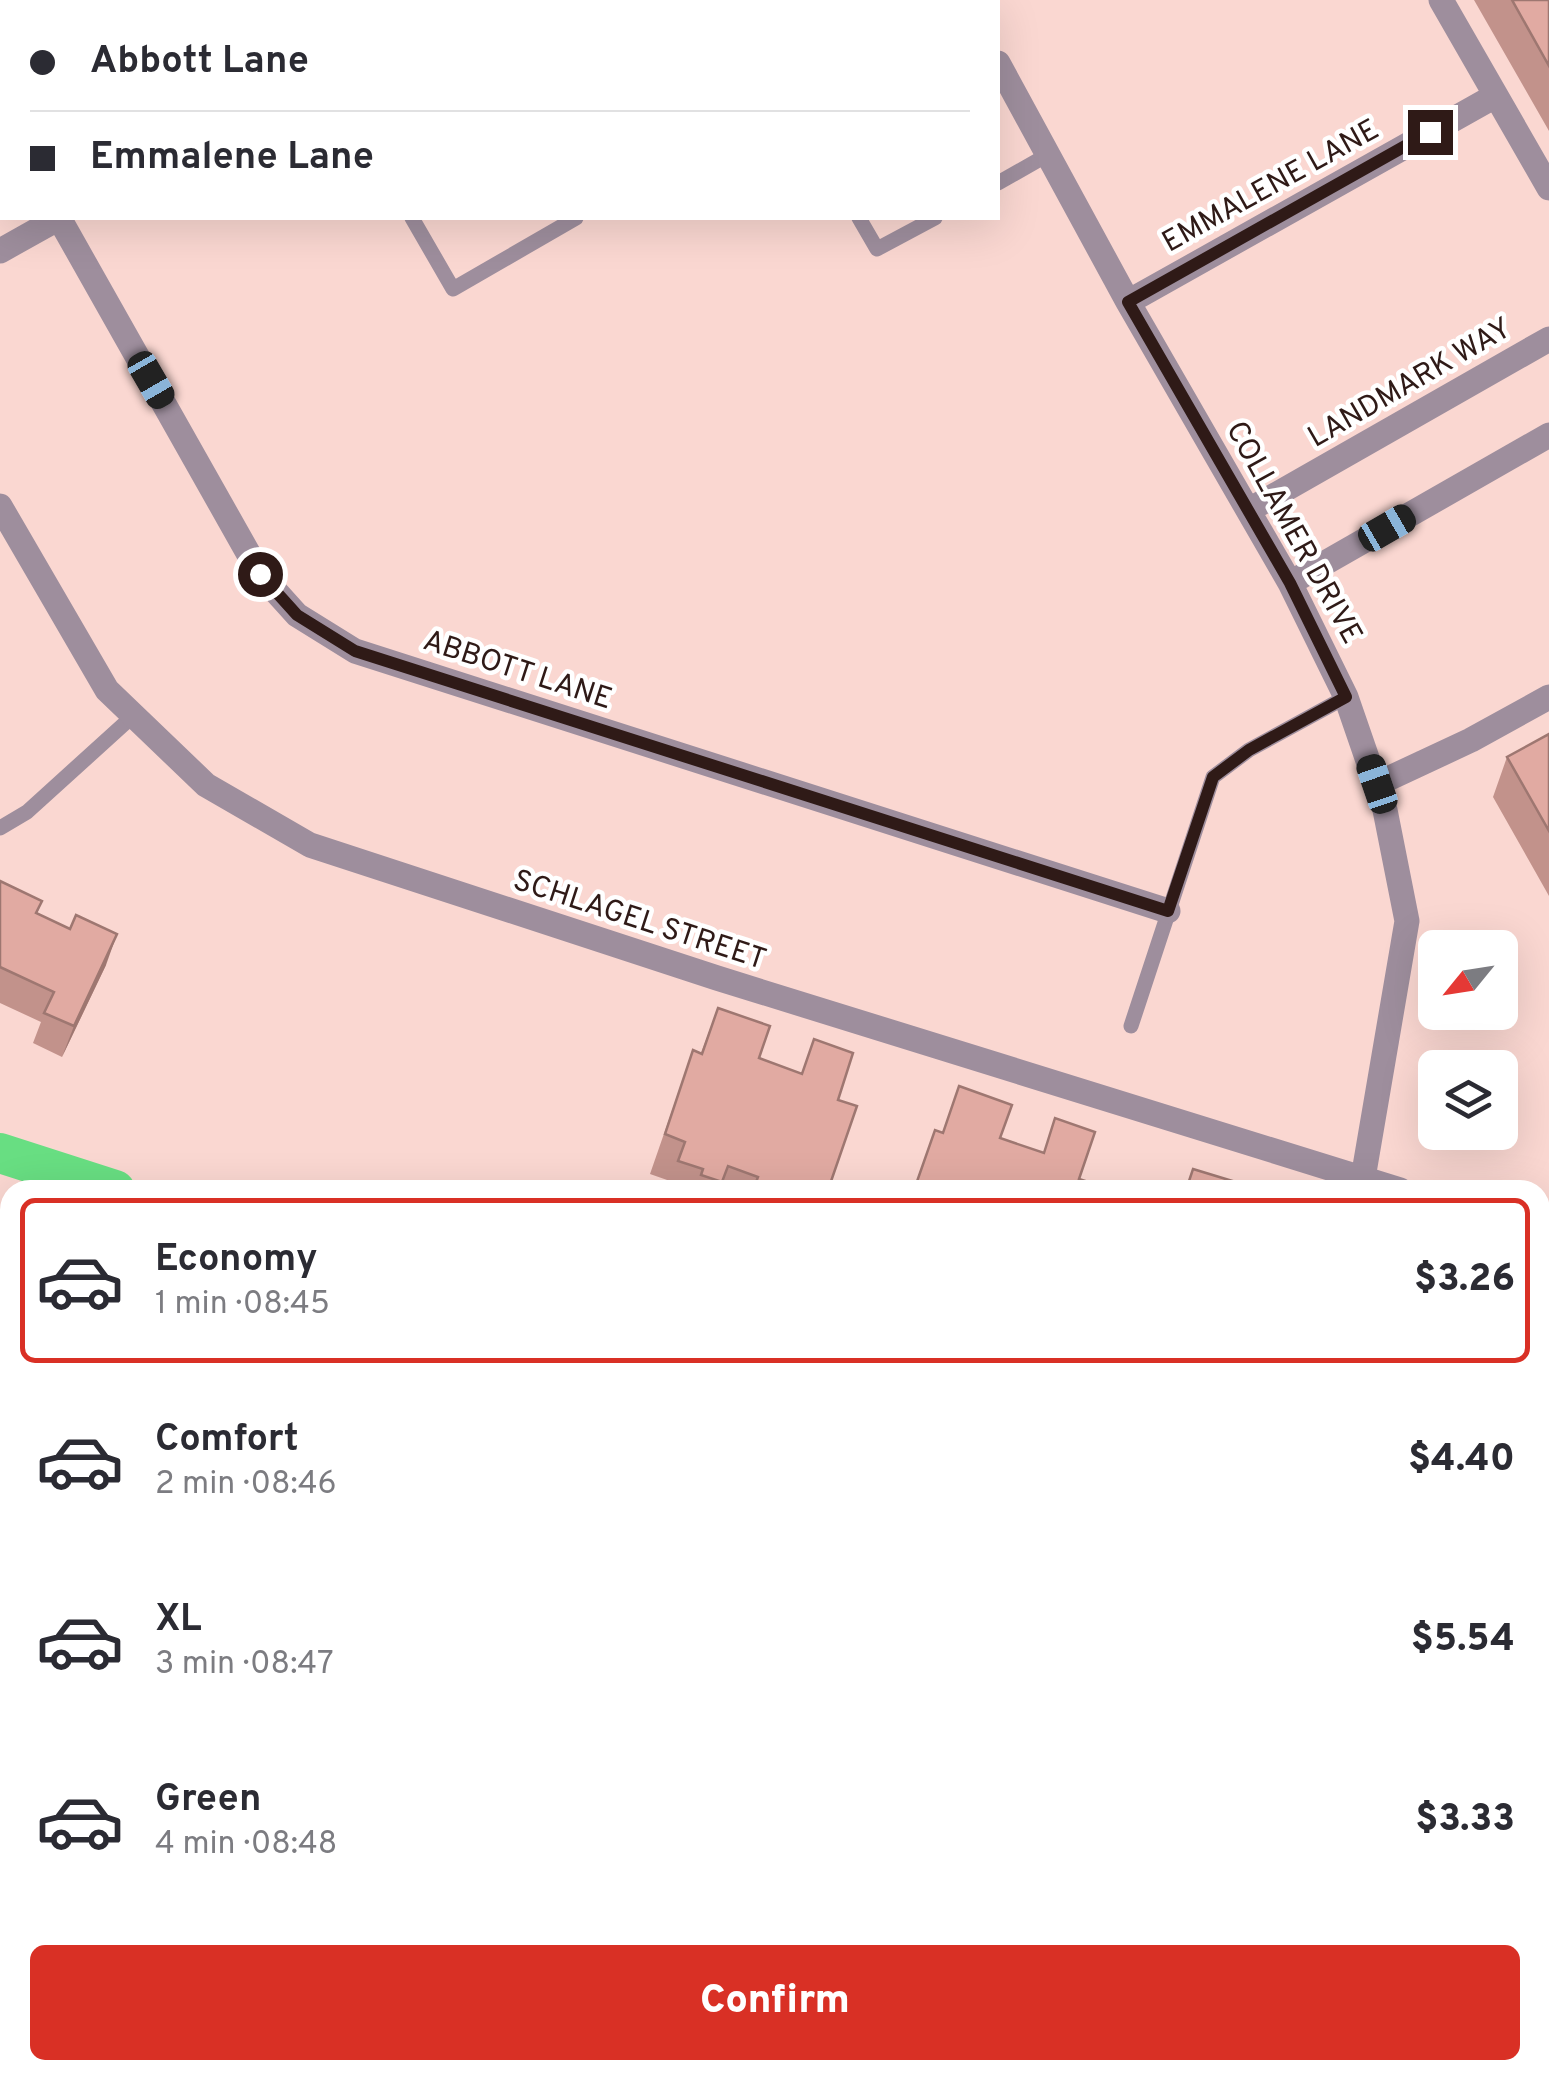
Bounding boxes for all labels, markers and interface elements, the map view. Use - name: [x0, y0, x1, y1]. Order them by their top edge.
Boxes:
- text: Abbott Lane: [90, 38, 309, 87]
- route end: [1408, 110, 1453, 155]
- street label: EMMALENE LANE: [1156, 112, 1386, 262]
- text: Emmalene Lane: [90, 134, 374, 183]
- street label: LANDMARK WAY: [1302, 311, 1519, 457]
- car: [123, 347, 179, 413]
- street label: COLLAMER DRIVE: [1216, 415, 1369, 651]
- car: [1354, 500, 1420, 556]
- route start: [238, 552, 283, 597]
- street label: ABBOTT LANE: [418, 623, 616, 719]
- car: [1353, 751, 1401, 817]
- street label: SCHLAGEL STREET: [508, 863, 770, 980]
- north arrow: [1418, 930, 1518, 1030]
- map controls: [1418, 930, 1518, 1150]
- button: layers: [1418, 1050, 1518, 1150]
- icon: car: [35, 1236, 125, 1326]
- text: Economy: [155, 1236, 317, 1285]
- text: $3.26: [1414, 1256, 1515, 1305]
- text: 1 min · 08:45: [155, 1285, 330, 1325]
- icon: car: [35, 1416, 125, 1506]
- text: Comfort: [155, 1416, 299, 1465]
- text: $4.40: [1408, 1436, 1515, 1485]
- text: 2 min · 08:46: [155, 1465, 337, 1505]
- icon: car: [35, 1596, 125, 1686]
- text: XL: [155, 1596, 202, 1645]
- text: $5.54: [1411, 1616, 1515, 1665]
- text: 3 min · 08:47: [155, 1645, 334, 1685]
- icon: car: [35, 1776, 125, 1866]
- text: Green: [155, 1776, 261, 1825]
- text: $3.33: [1415, 1796, 1515, 1845]
- text: 4 min · 08:48: [155, 1825, 337, 1865]
- button: Confirm: [30, 1945, 1520, 2060]

